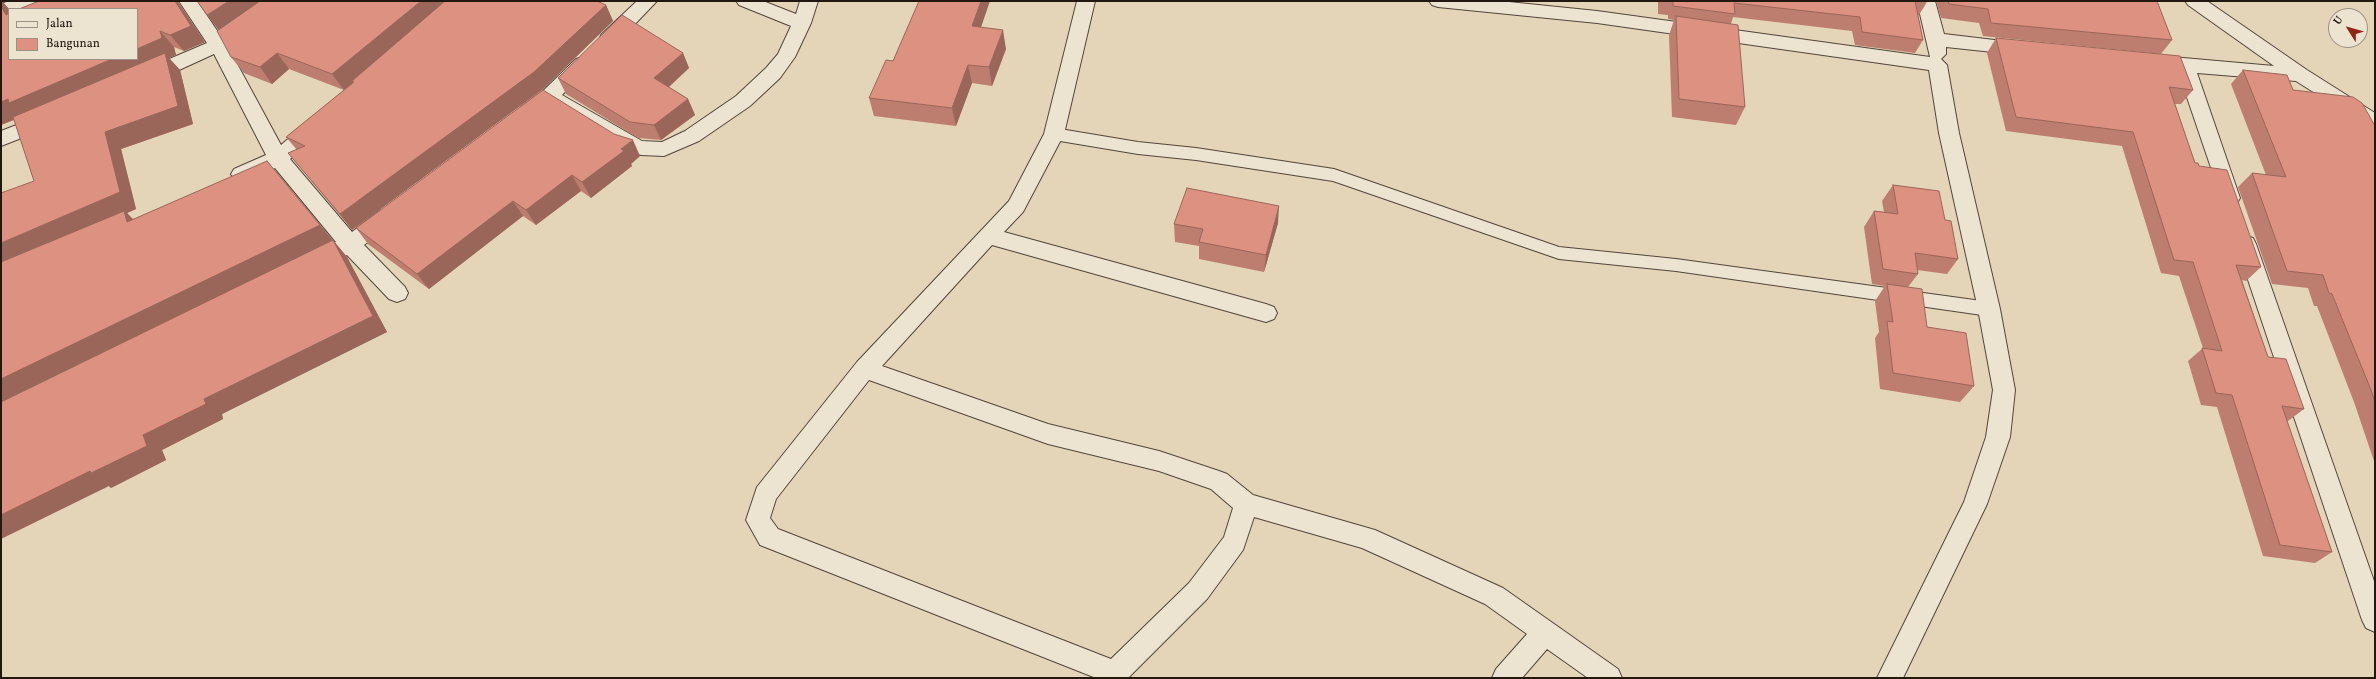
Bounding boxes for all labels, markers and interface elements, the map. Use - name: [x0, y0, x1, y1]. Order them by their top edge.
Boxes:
- legend: [8, 8, 138, 60]
- north arrow: [2328, 8, 2368, 48]
- text: U: [2331, 14, 2347, 29]
- text: Jalan: [46, 16, 73, 32]
- text: Bangunan: [46, 36, 100, 52]

